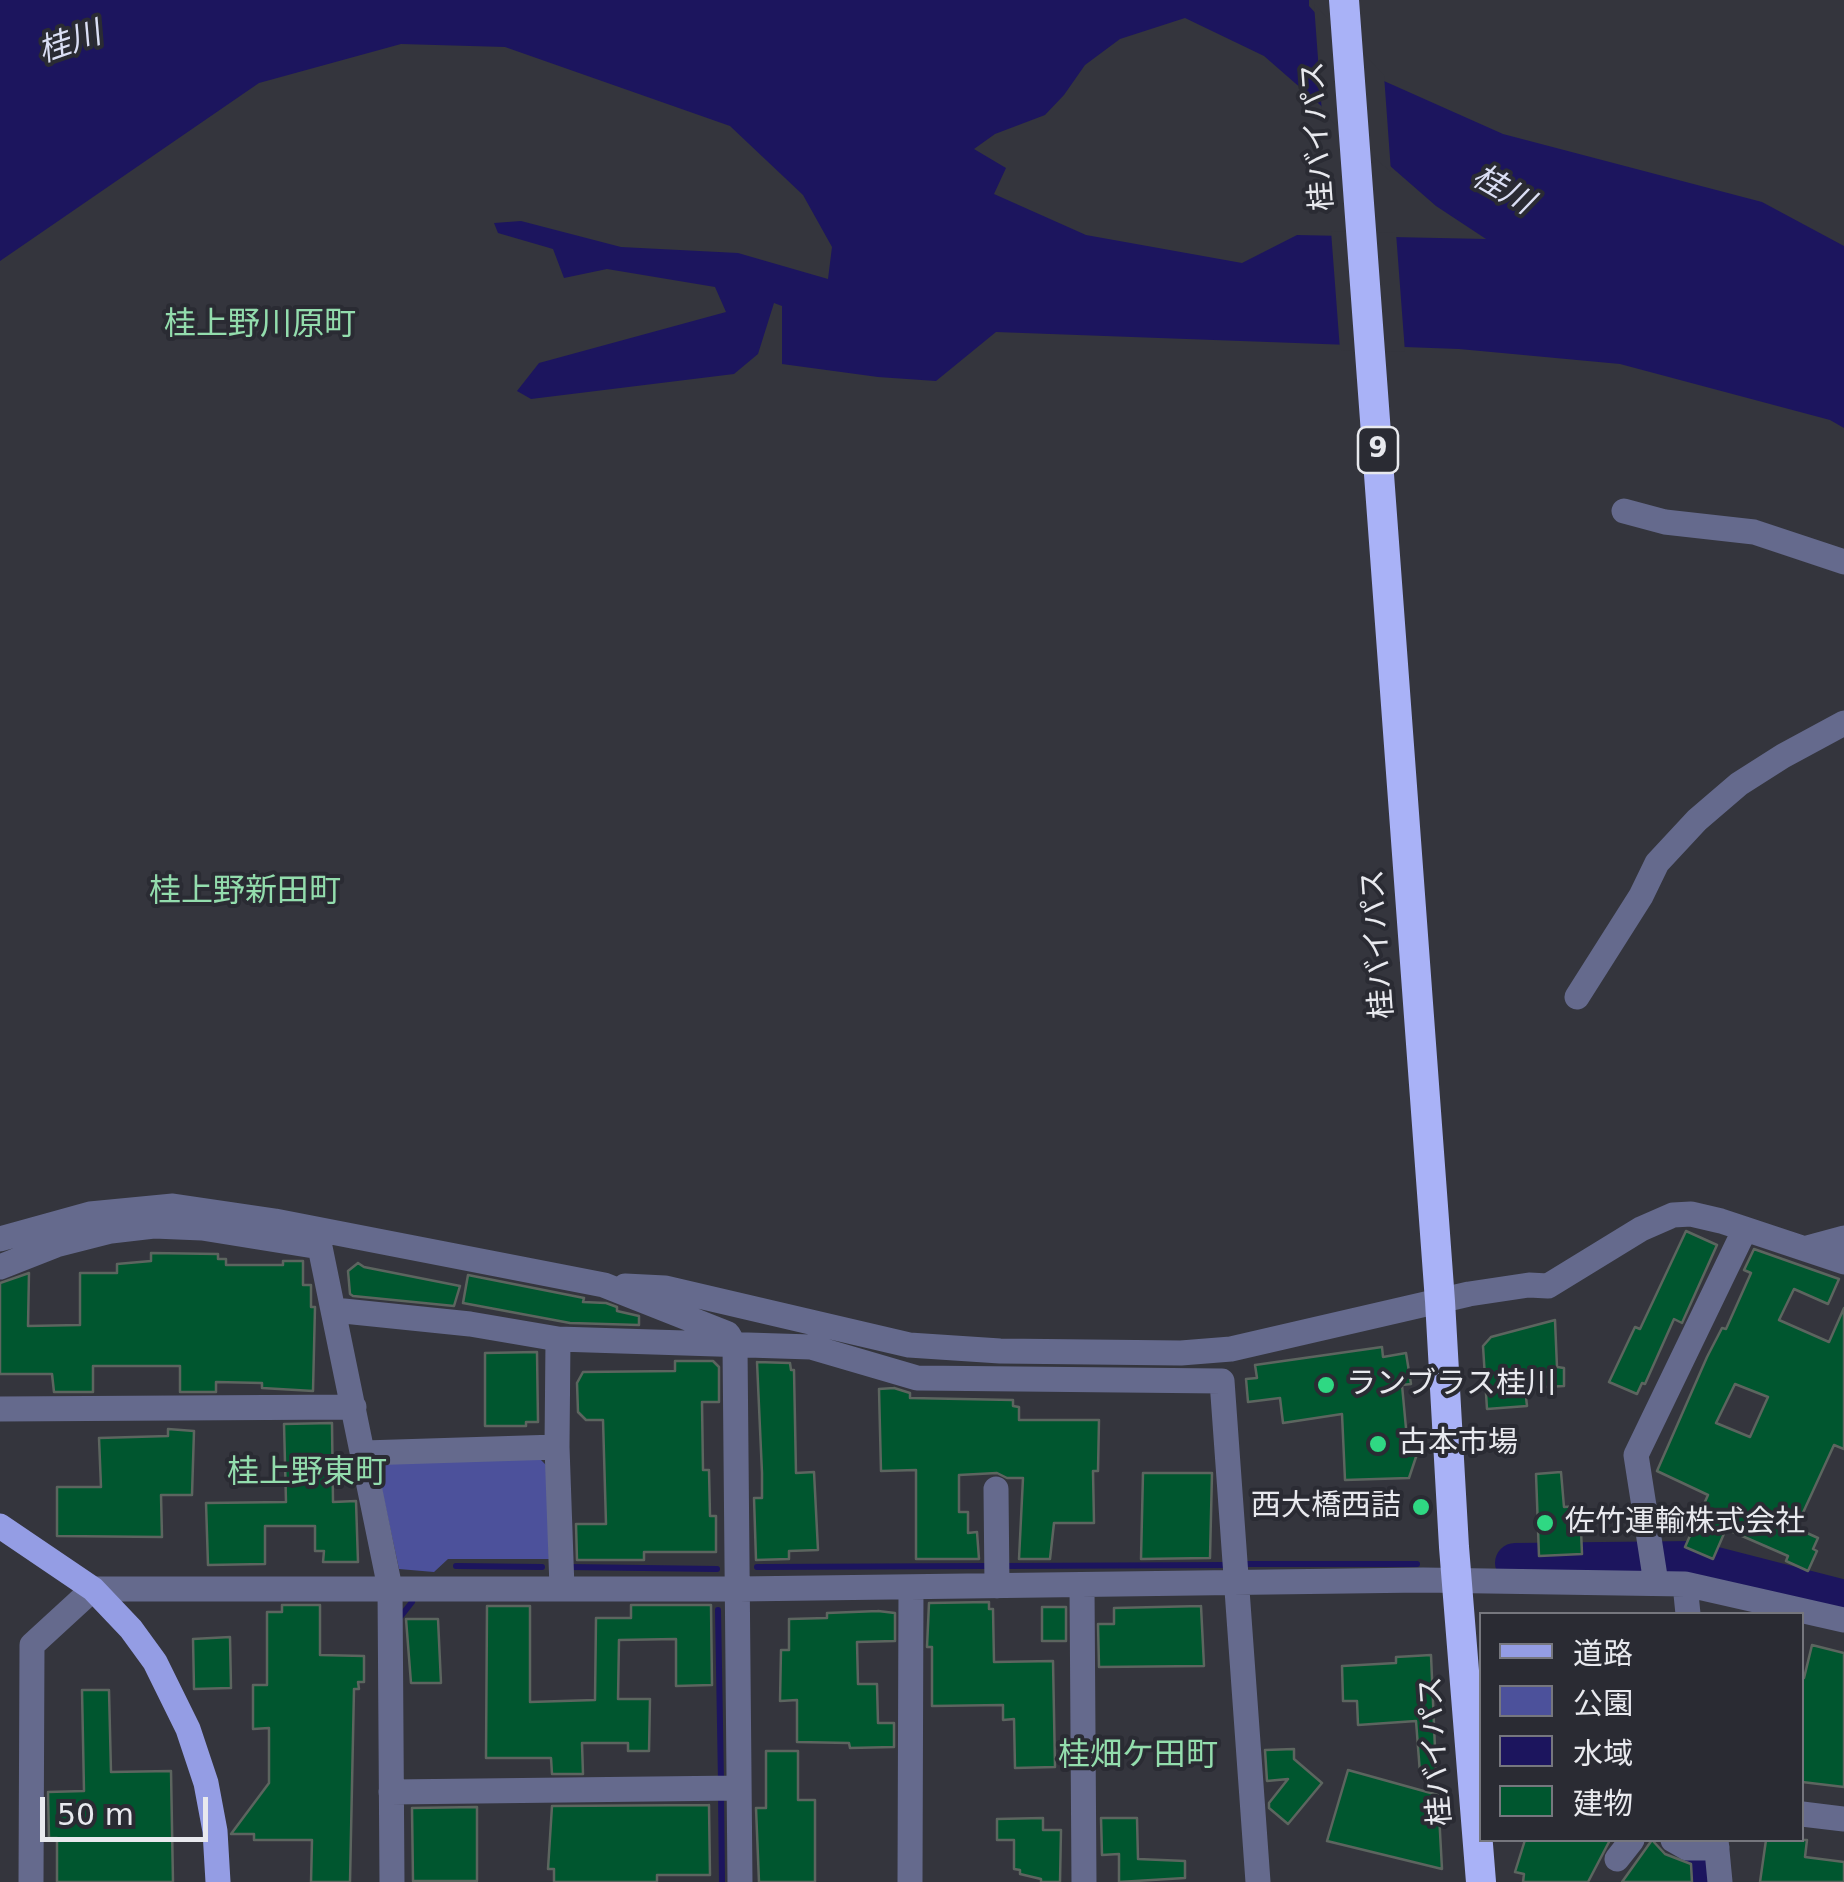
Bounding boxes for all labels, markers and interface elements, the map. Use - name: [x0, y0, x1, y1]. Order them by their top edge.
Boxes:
- water label: 桂川: [33, 15, 107, 73]
- street label: 桂バイパス: [1296, 60, 1342, 212]
- water label: 桂川: [1465, 158, 1539, 224]
- district label: 桂上野川原町: [164, 307, 356, 345]
- road number: 9: [1358, 427, 1398, 473]
- street label: 桂バイパス: [1356, 868, 1402, 1020]
- district label: 桂上野新田町: [149, 874, 341, 912]
- place label: ランブラス桂川: [1346, 1367, 1556, 1403]
- marker: ランブラス桂川: [1315, 1374, 1337, 1396]
- place label: 古本市場: [1398, 1426, 1518, 1462]
- marker: 古本市場: [1367, 1433, 1389, 1455]
- district label: 桂上野東町: [227, 1455, 387, 1493]
- place label: 西大橋西詰: [1251, 1489, 1401, 1525]
- marker: 西大橋西詰: [1410, 1496, 1432, 1518]
- place label: 佐竹運輸株式会社: [1565, 1505, 1805, 1541]
- marker: 佐竹運輸株式会社: [1534, 1512, 1556, 1534]
- legend: [1479, 1612, 1804, 1842]
- text: 道路: [1573, 1636, 1633, 1671]
- street label: 桂バイパス: [1414, 1675, 1460, 1827]
- text: 公園: [1573, 1686, 1633, 1721]
- text: 水域: [1573, 1736, 1633, 1771]
- district label: 桂畑ケ田町: [1058, 1738, 1218, 1776]
- scale bar: [45, 1777, 212, 1839]
- text: 建物: [1573, 1786, 1633, 1821]
- text: 50 m: [57, 1797, 134, 1832]

